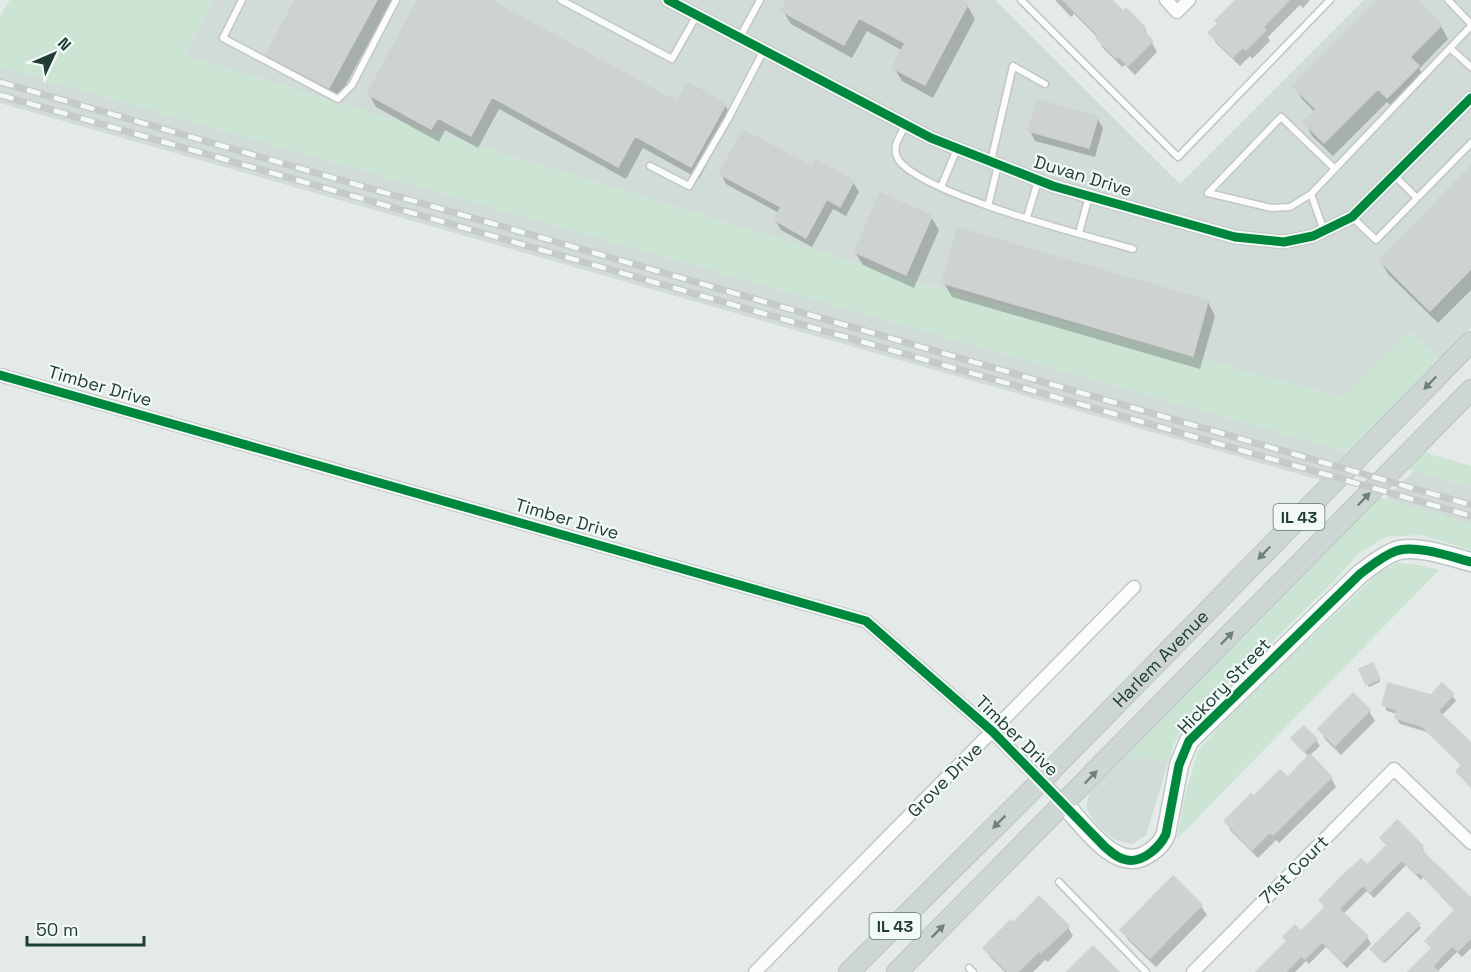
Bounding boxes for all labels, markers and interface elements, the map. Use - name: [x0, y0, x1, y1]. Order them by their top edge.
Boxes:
- north arrow: [24, 24, 84, 84]
- text: N: [53, 33, 76, 55]
- street label: Duvan Drive: [1031, 150, 1135, 201]
- street label: Timber Drive: [45, 360, 155, 411]
- one-way arrow: [1423, 376, 1437, 391]
- one-way arrow: [1356, 492, 1370, 506]
- street label: Timber Drive: [512, 493, 622, 544]
- road number: IL 43: [1274, 504, 1324, 530]
- one-way arrow: [1258, 545, 1272, 559]
- street label: Harlem Avenue: [1108, 605, 1213, 712]
- one-way arrow: [1220, 632, 1234, 646]
- street label: Hickory Street: [1172, 633, 1275, 739]
- street label: Timber Drive: [971, 690, 1064, 781]
- street label: Grove Drive: [902, 737, 987, 822]
- one-way arrow: [1083, 771, 1097, 785]
- one-way arrow: [992, 815, 1007, 829]
- street label: 71st Court: [1254, 830, 1333, 909]
- scale bar: [27, 909, 144, 947]
- road number: IL 43: [870, 913, 920, 939]
- text: 50 m: [36, 918, 78, 941]
- one-way arrow: [931, 924, 945, 938]

